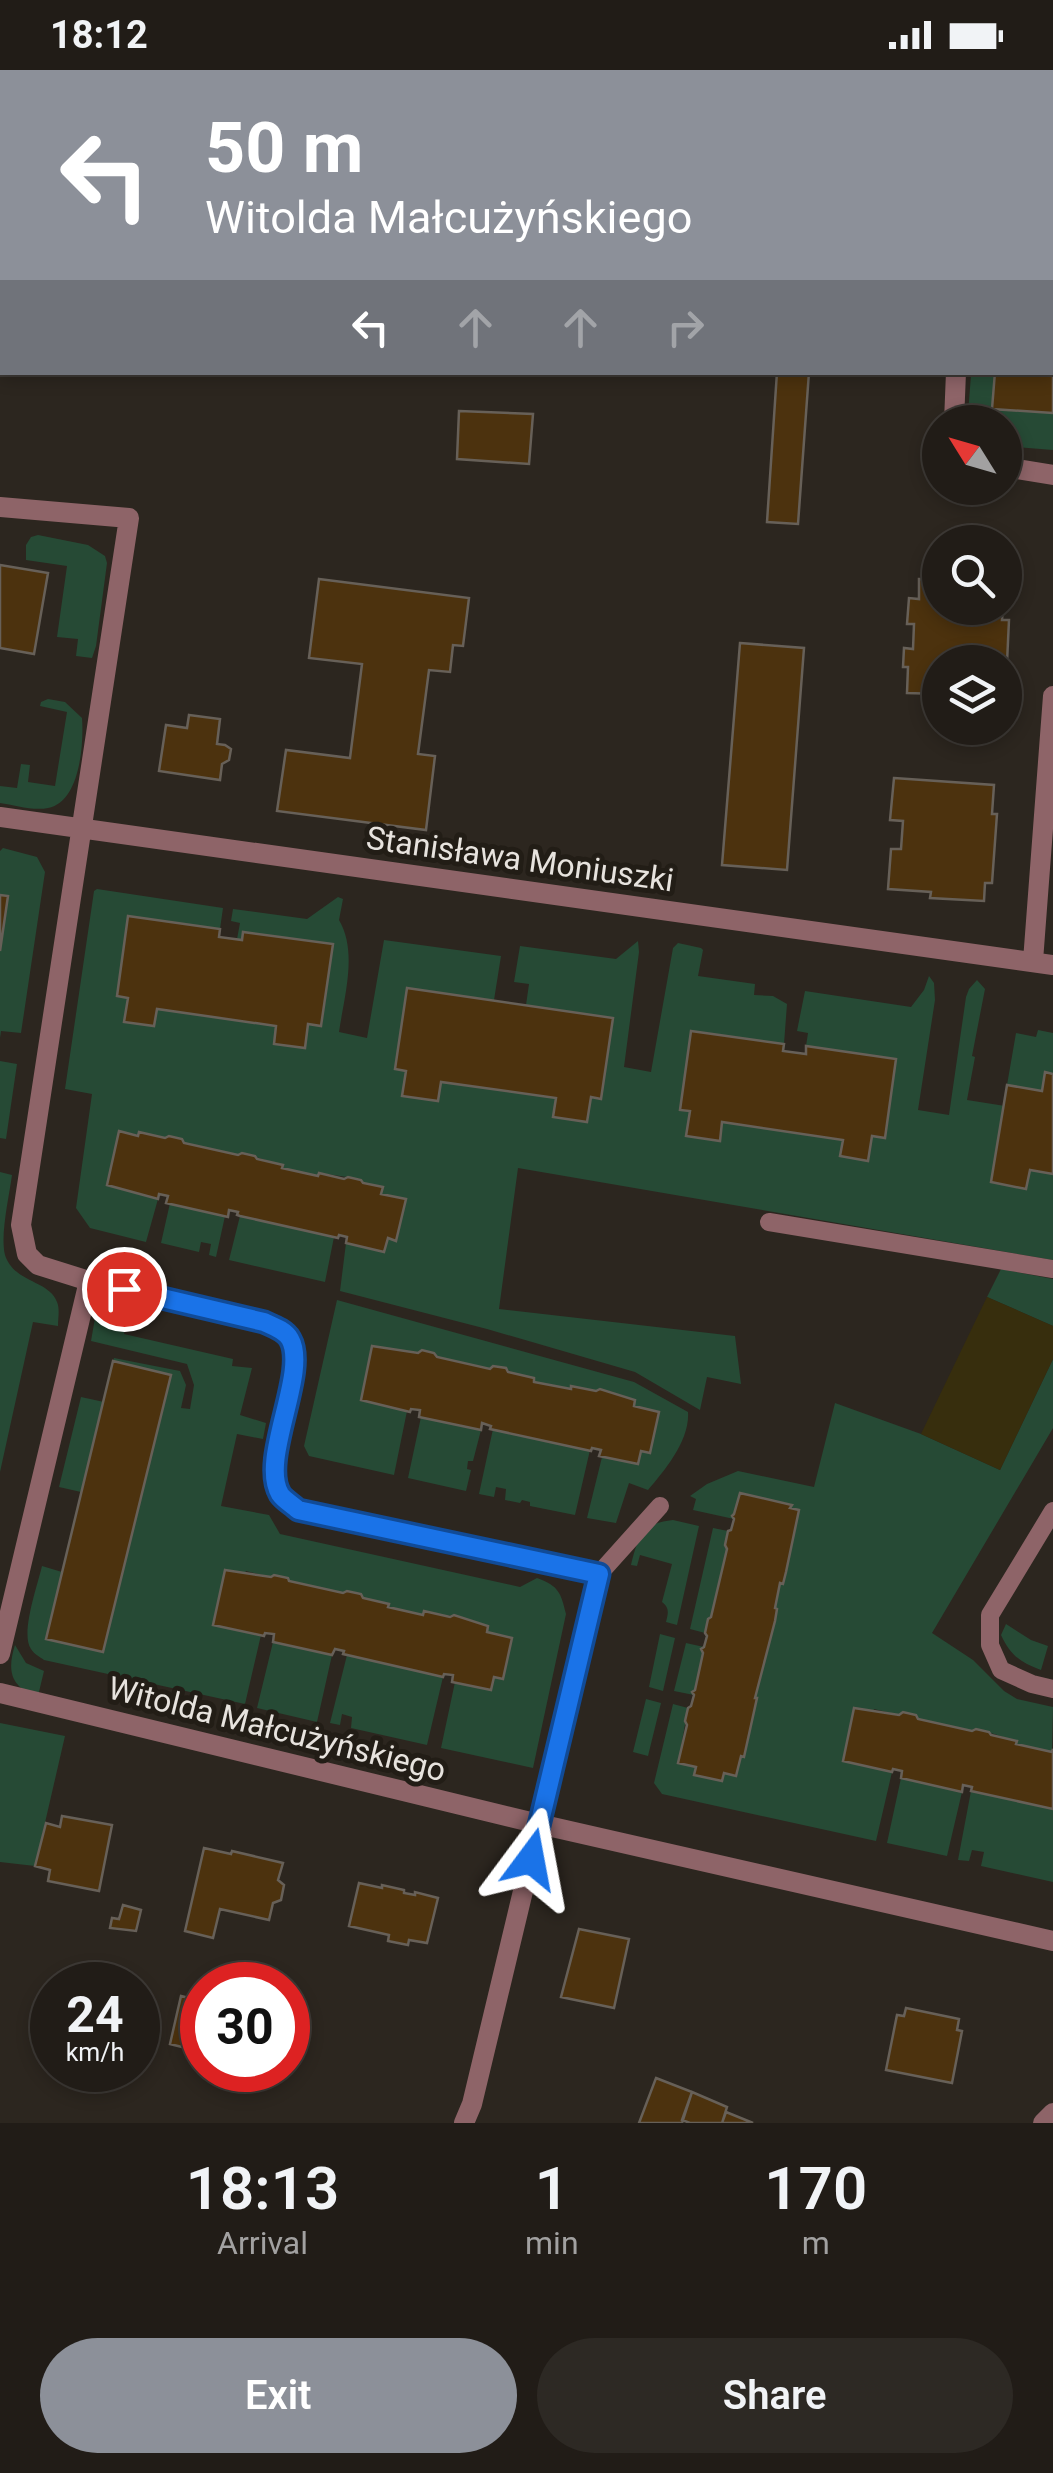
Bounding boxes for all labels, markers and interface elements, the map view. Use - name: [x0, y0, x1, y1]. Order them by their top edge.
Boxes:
- text: 18:12: [50, 13, 148, 57]
- text: 50 m: [205, 107, 363, 189]
- icon: left: [40, 110, 170, 240]
- text: Witolda Małcużyńskiego: [205, 191, 692, 244]
- icon: left: [343, 300, 398, 355]
- icon: ahead: [448, 300, 503, 355]
- icon: ahead: [553, 300, 608, 355]
- icon: right: [658, 300, 713, 355]
- north arrow: [922, 405, 1022, 505]
- map controls: [922, 405, 1022, 745]
- button: search: [922, 525, 1022, 625]
- button: layers: [922, 645, 1022, 745]
- street label: Stanisława Moniuszki: [364, 819, 676, 899]
- pin: [82, 1247, 167, 1332]
- icon: arrive: [97, 1262, 152, 1317]
- street label: Witolda Małcużyńskiego: [104, 1669, 450, 1789]
- position arrow: [479, 1807, 583, 1911]
- speed limit sign: 30: [180, 1962, 310, 2092]
- text: 24: [66, 1986, 124, 2044]
- text: km/h: [66, 2038, 124, 2067]
- text: 18:13: [186, 2153, 339, 2224]
- text: 1: [535, 2153, 569, 2224]
- text: 170: [764, 2153, 867, 2224]
- text: Arrival: [217, 2224, 308, 2262]
- text: min: [525, 2224, 579, 2262]
- text: m: [802, 2224, 830, 2262]
- button: Exit: [40, 2338, 517, 2453]
- button: Share: [537, 2338, 1013, 2453]

